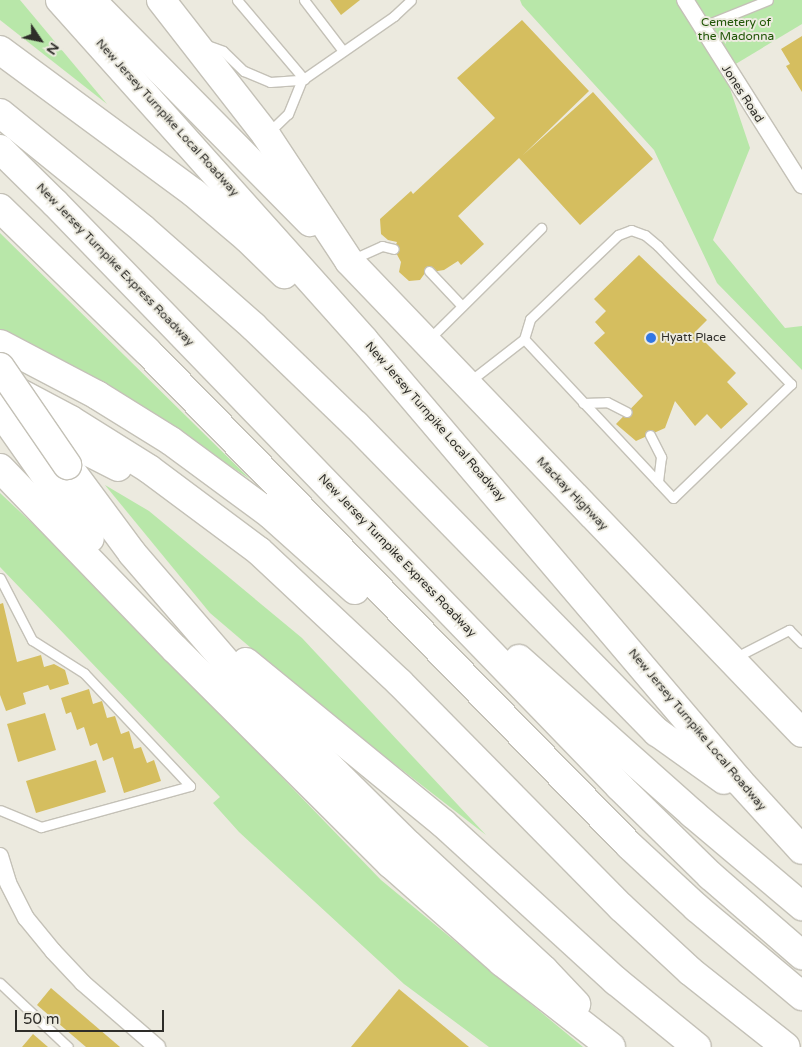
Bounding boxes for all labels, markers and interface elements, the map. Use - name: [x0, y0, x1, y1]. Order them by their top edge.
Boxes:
- north arrow: [15, 15, 65, 65]
- park label: Cemetery of the Madonna: [698, 16, 774, 44]
- street label: New Jersey Turnpike Local Roadway: [92, 36, 242, 200]
- text: N: [43, 39, 63, 58]
- street label: Jones Road: [718, 62, 766, 126]
- street label: New Jersey Turnpike Express Roadway: [33, 181, 197, 349]
- place label: Hyatt Place: [661, 331, 726, 345]
- marker: Hyatt Place: [645, 332, 657, 344]
- street label: New Jersey Turnpike Local Roadway: [362, 339, 508, 505]
- street label: Mackay Highway: [533, 454, 611, 534]
- street label: New Jersey Turnpike Express Roadway: [315, 472, 479, 640]
- street label: New Jersey Turnpike Local Roadway: [625, 646, 769, 814]
- scale bar: [18, 1000, 166, 1032]
- text: 50 m: [23, 1010, 60, 1028]

